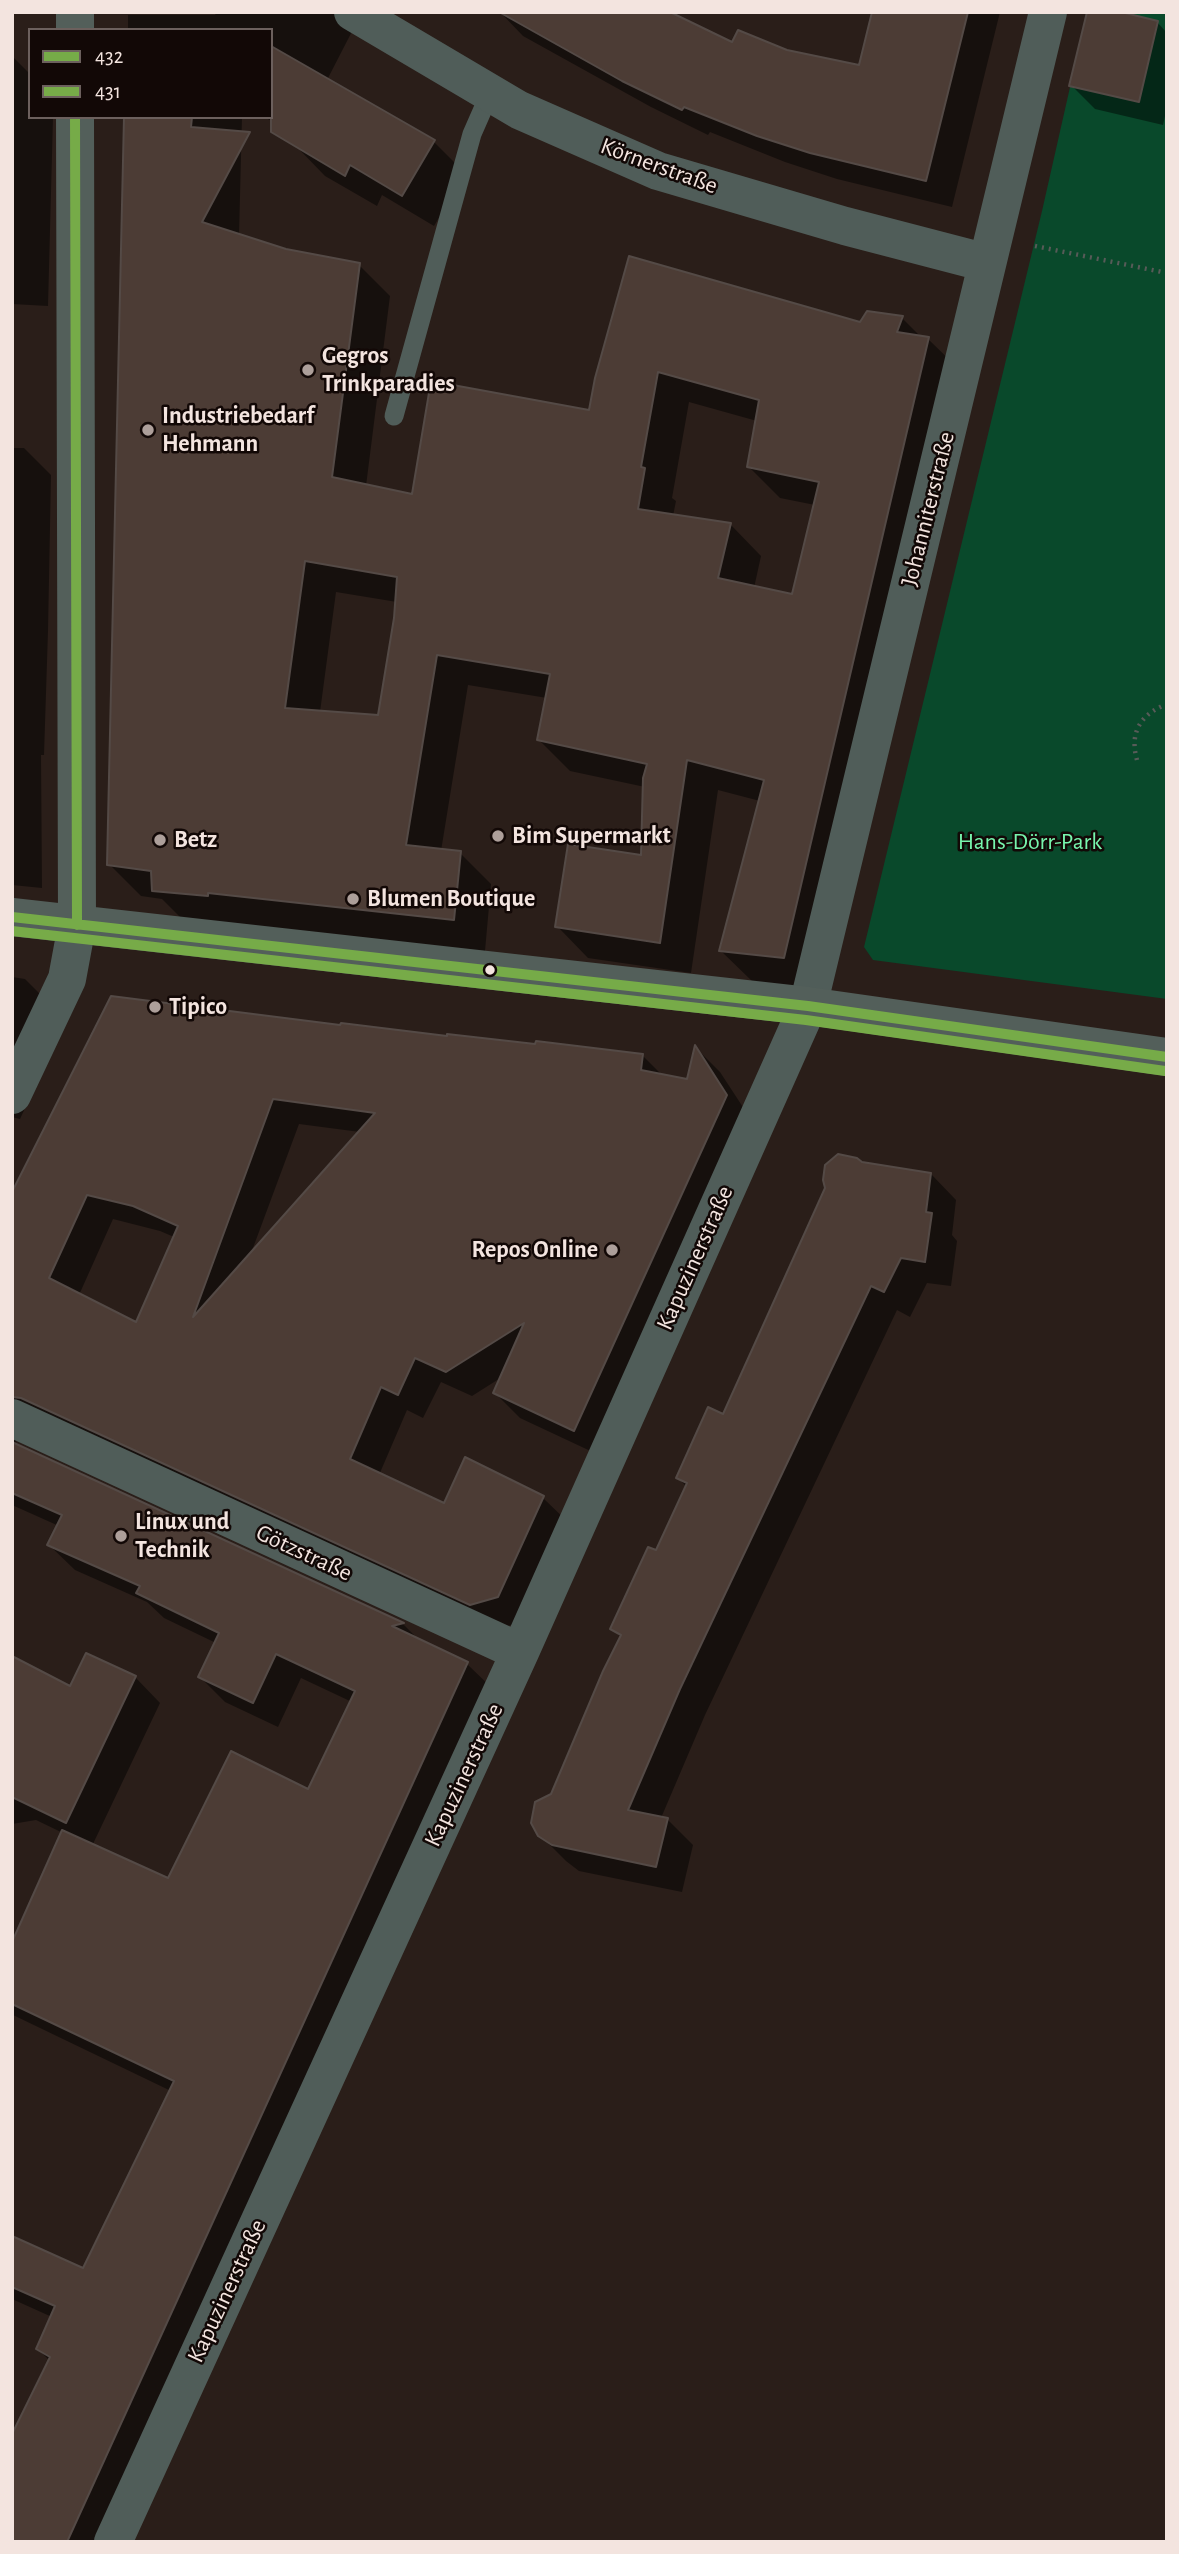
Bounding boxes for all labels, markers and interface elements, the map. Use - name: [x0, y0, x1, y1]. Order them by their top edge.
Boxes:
- legend: [28, 28, 273, 119]
- text: 432: [95, 46, 123, 67]
- text: 431: [95, 81, 121, 102]
- street label: Körnerstraße: [596, 132, 722, 200]
- place label: Gegros Trinkparadies: [322, 342, 455, 398]
- marker: Gegros Trinkparadies: [300, 362, 316, 378]
- place label: Industriebedarf Hehmann: [162, 402, 314, 458]
- marker: Industriebedarf Hehmann: [140, 422, 156, 438]
- street label: Johanniterstraße: [895, 429, 961, 589]
- place label: Bim Supermarkt: [512, 822, 671, 850]
- place label: Betz: [174, 826, 217, 854]
- marker: Bim Supermarkt: [490, 828, 506, 844]
- park label: Hans-Dörr-Park: [958, 828, 1102, 856]
- marker: Betz: [152, 832, 168, 848]
- place label: Blumen Boutique: [367, 885, 535, 913]
- marker: Blumen Boutique: [345, 891, 361, 907]
- unlabelled marker: [483, 963, 497, 977]
- place label: Tipico: [169, 993, 227, 1021]
- marker: Tipico: [147, 999, 163, 1015]
- street label: Kapuzinerstraße: [650, 1181, 740, 1335]
- place label: Repos Online: [472, 1236, 598, 1264]
- marker: Repos Online: [604, 1242, 620, 1258]
- place label: Linux und Technik: [135, 1508, 229, 1564]
- street label: Götzstraße: [251, 1518, 357, 1588]
- marker: Linux und Technik: [113, 1528, 129, 1544]
- street label: Kapuzinerstraße: [418, 1699, 510, 1851]
- street label: Kapuzinerstraße: [181, 2215, 273, 2367]

